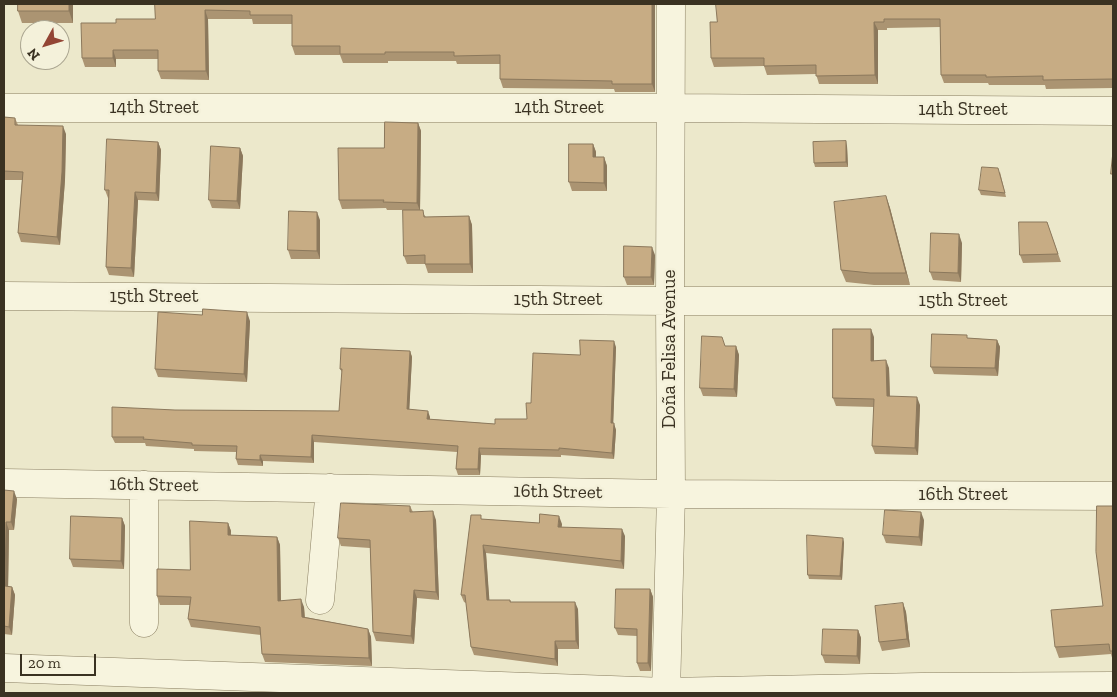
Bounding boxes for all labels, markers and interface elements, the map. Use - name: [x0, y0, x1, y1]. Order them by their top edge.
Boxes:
- north arrow: [20, 20, 70, 70]
- text: N: [24, 45, 44, 64]
- street label: 14th Street: [109, 97, 199, 119]
- street label: 14th Street: [514, 97, 604, 119]
- street label: 14th Street: [918, 99, 1008, 121]
- street label: Doña Felisa Avenue: [659, 269, 681, 429]
- street label: 15th Street: [109, 286, 199, 308]
- street label: 15th Street: [513, 289, 603, 311]
- street label: 15th Street: [918, 290, 1008, 312]
- street label: 16th Street: [109, 473, 199, 497]
- street label: 16th Street: [513, 480, 603, 504]
- street label: 16th Street: [918, 484, 1008, 506]
- scale bar: [22, 644, 99, 676]
- text: 20 m: [28, 654, 61, 672]

